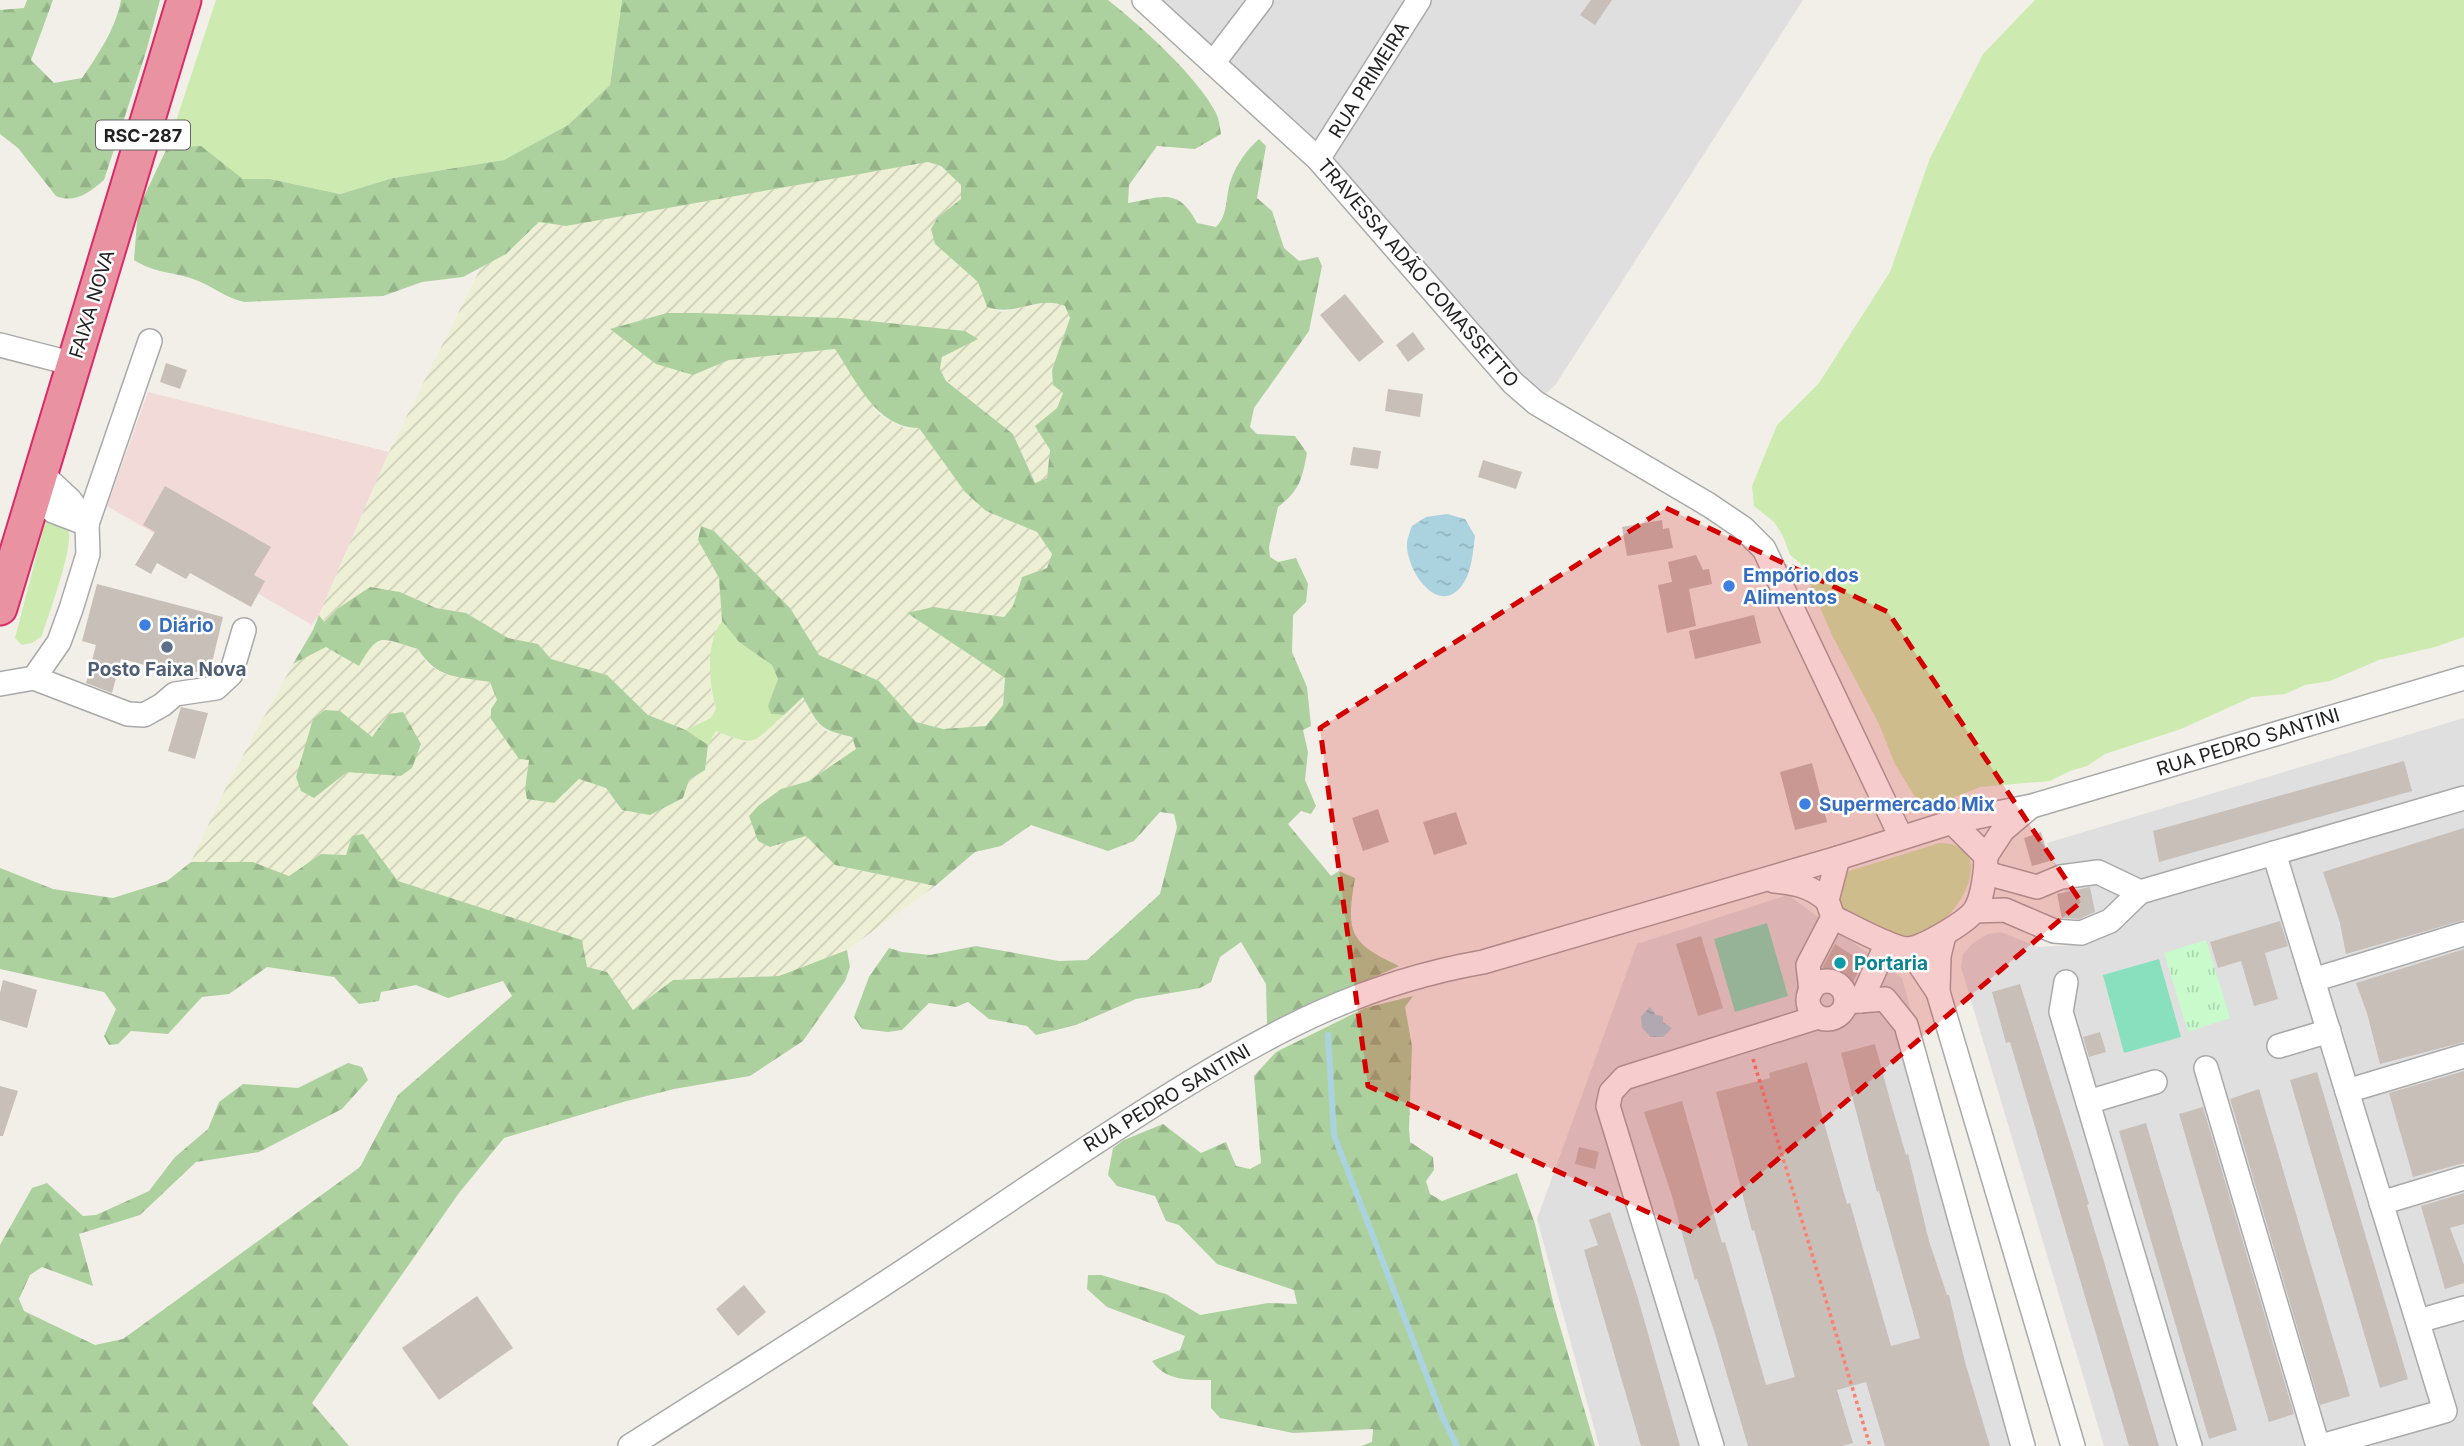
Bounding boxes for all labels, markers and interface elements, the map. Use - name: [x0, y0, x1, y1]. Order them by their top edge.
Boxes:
- street label: RUA PRIMEIRA: [1324, 18, 1414, 142]
- road number: RSC-287: [96, 120, 190, 150]
- street label: TRAVESSA ADÃO COMASSETTO: [1313, 154, 1523, 392]
- street label: FAIXA NOVA: [65, 247, 119, 361]
- place label: Empório dos Alimentos: [1743, 564, 1859, 609]
- marker: Empório dos Alimentos: [1721, 578, 1737, 594]
- place label: Diário: [159, 614, 214, 637]
- marker: Diário: [137, 617, 153, 633]
- marker: Posto Faixa Nova: [159, 639, 175, 655]
- place label: Posto Faixa Nova: [88, 658, 246, 681]
- street label: RUA PEDRO SANTINI: [2154, 703, 2342, 781]
- place label: Supermercado Mix: [1819, 793, 1995, 816]
- marker: Supermercado Mix: [1797, 796, 1813, 812]
- place label: Portaria: [1854, 952, 1928, 975]
- marker: Portaria: [1832, 955, 1848, 971]
- street label: RUA PEDRO SANTINI: [1080, 1039, 1254, 1157]

